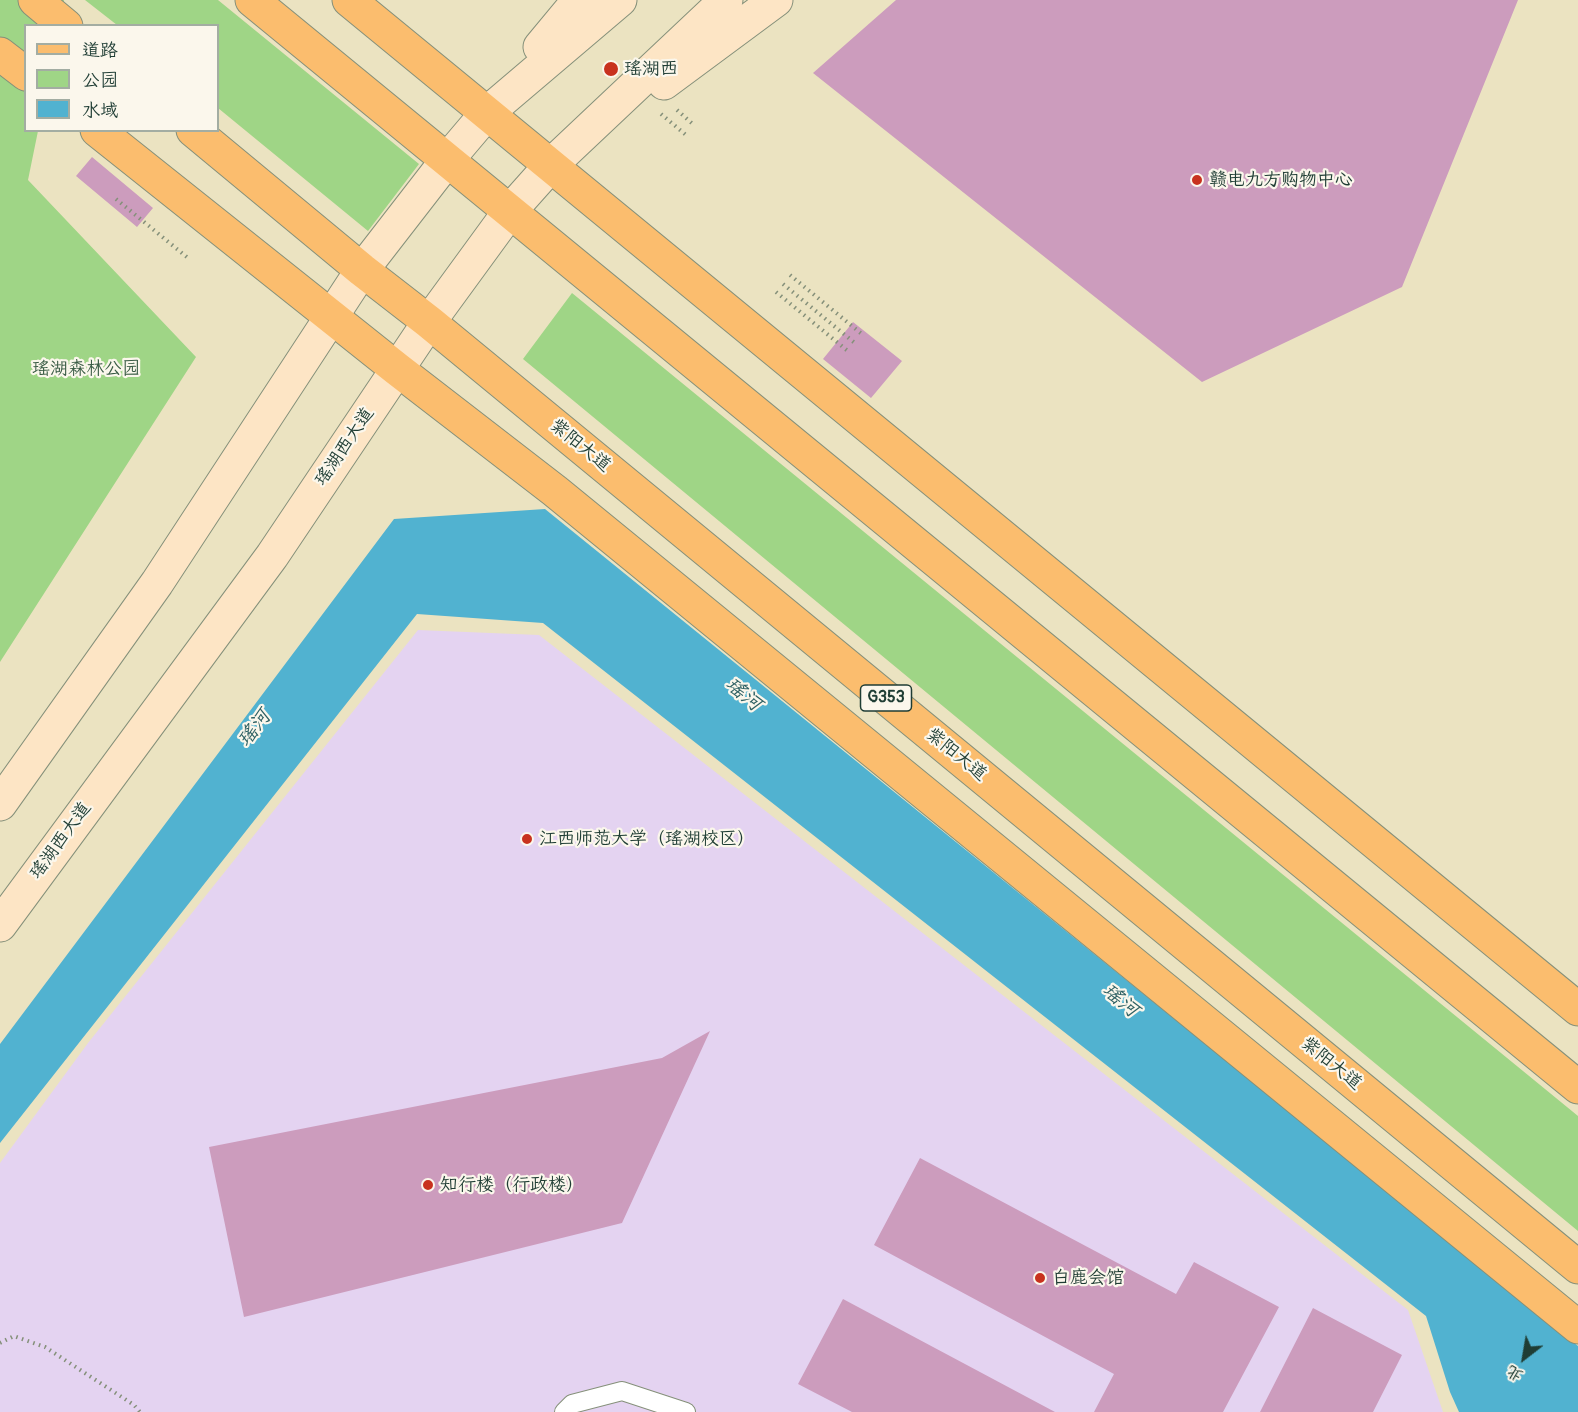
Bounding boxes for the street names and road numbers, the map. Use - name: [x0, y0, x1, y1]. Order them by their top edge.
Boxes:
- street label: 瑶湖西大道: [311, 404, 379, 490]
- street label: 紫阳大道: [545, 415, 615, 477]
- road number: G353: [860, 685, 912, 711]
- street label: 紫阳大道: [921, 724, 991, 786]
- street label: 瑶湖西大道: [26, 798, 96, 884]
- street label: 紫阳大道: [1296, 1033, 1366, 1095]

